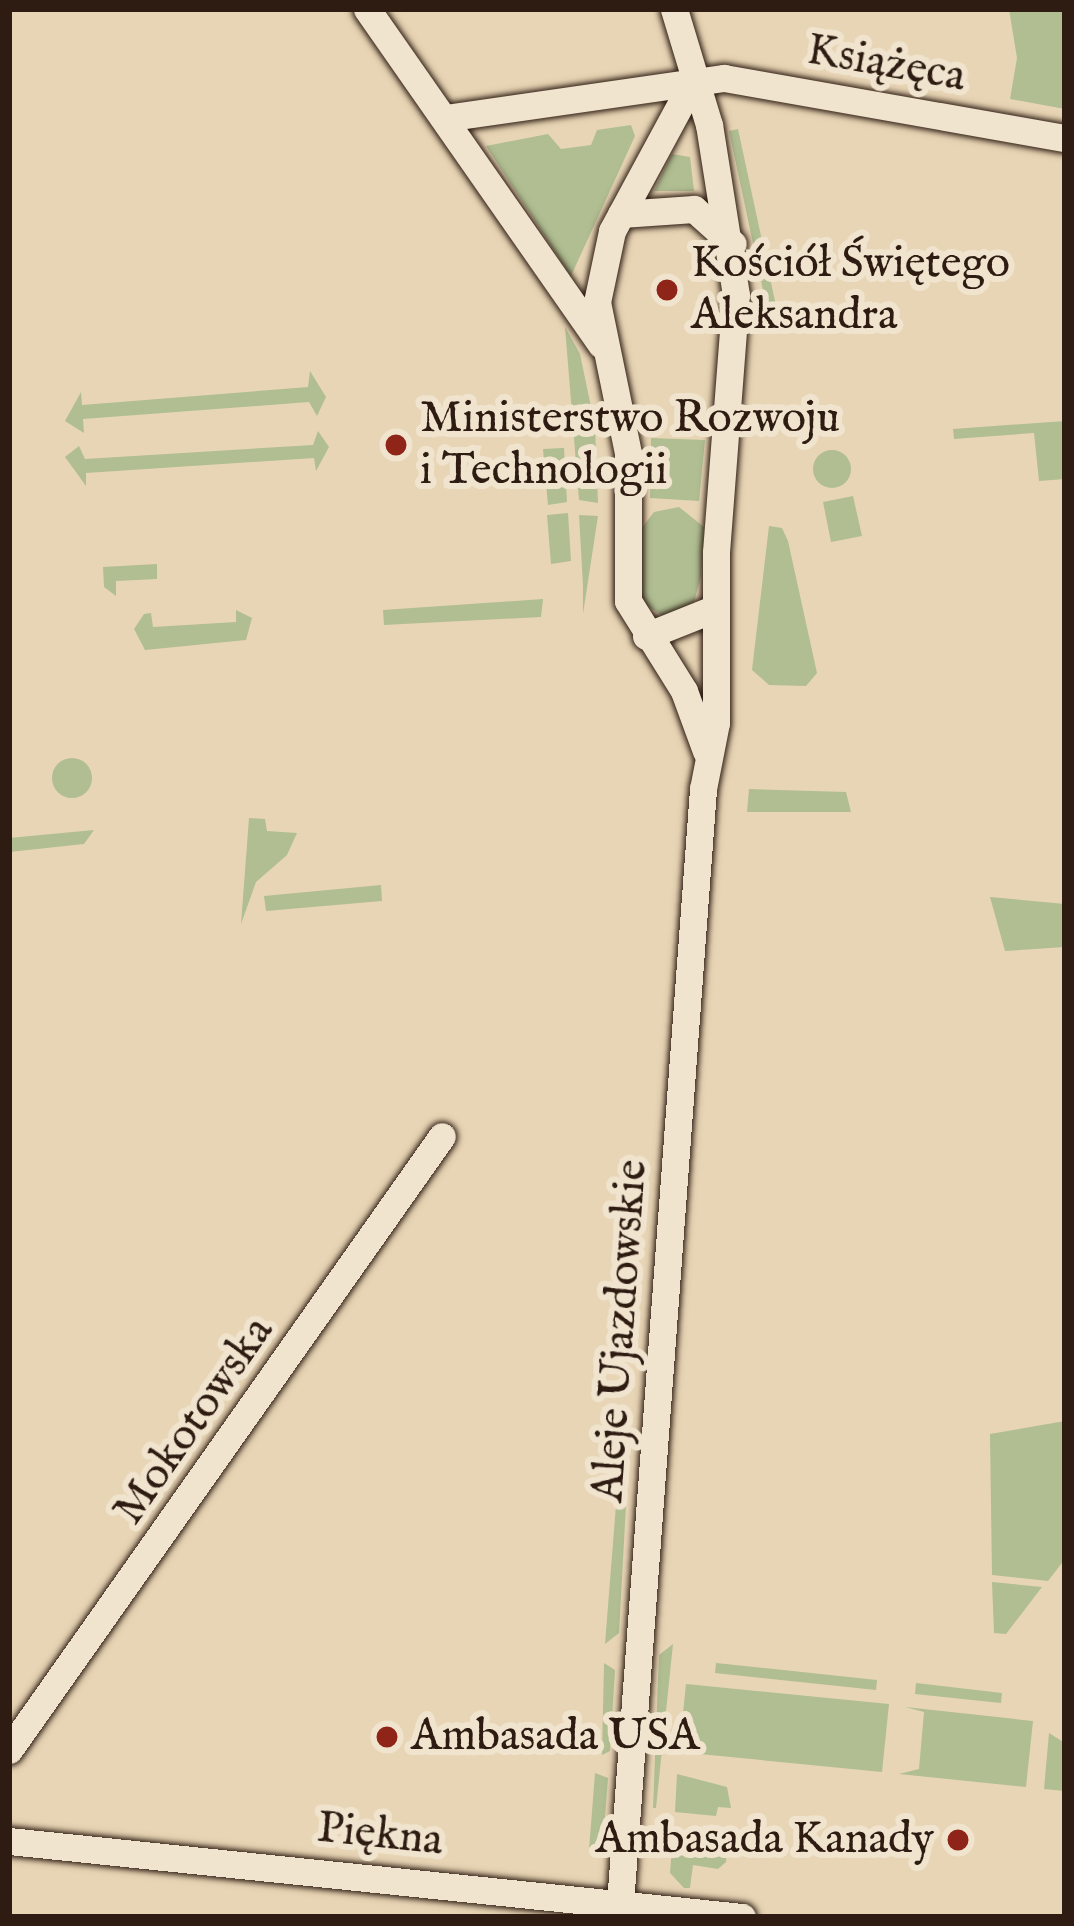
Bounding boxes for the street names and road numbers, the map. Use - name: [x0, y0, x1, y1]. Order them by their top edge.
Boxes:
- street label: Książęca: [802, 24, 970, 104]
- street label: Aleje Ujazdowskie: [582, 1158, 660, 1504]
- street label: Mokotowska: [103, 1306, 285, 1536]
- street label: Piękna: [315, 1802, 445, 1868]

